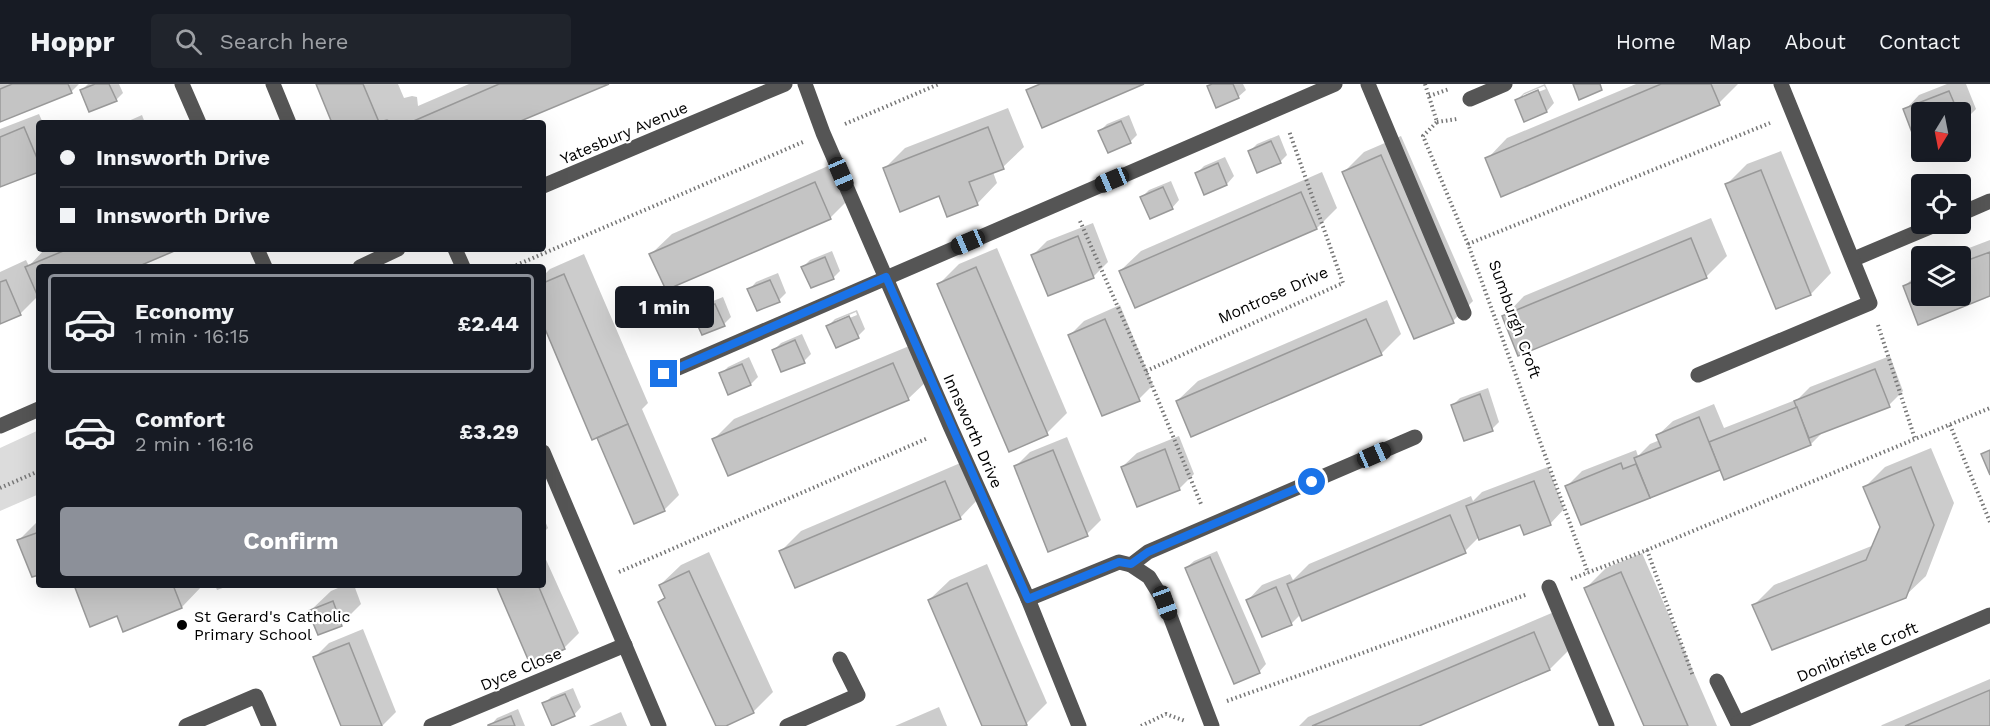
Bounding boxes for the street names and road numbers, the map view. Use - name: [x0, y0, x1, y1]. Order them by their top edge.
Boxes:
- street label: Yatesbury Avenue: [557, 98, 691, 168]
- street label: Sumburgh Croft: [1485, 257, 1545, 381]
- street label: Montrose Drive: [1215, 262, 1331, 328]
- street label: Innsworth Drive: [939, 371, 1007, 491]
- street label: Donibristle Croft: [1794, 618, 1921, 686]
- street label: Dyce Close: [477, 643, 565, 695]

